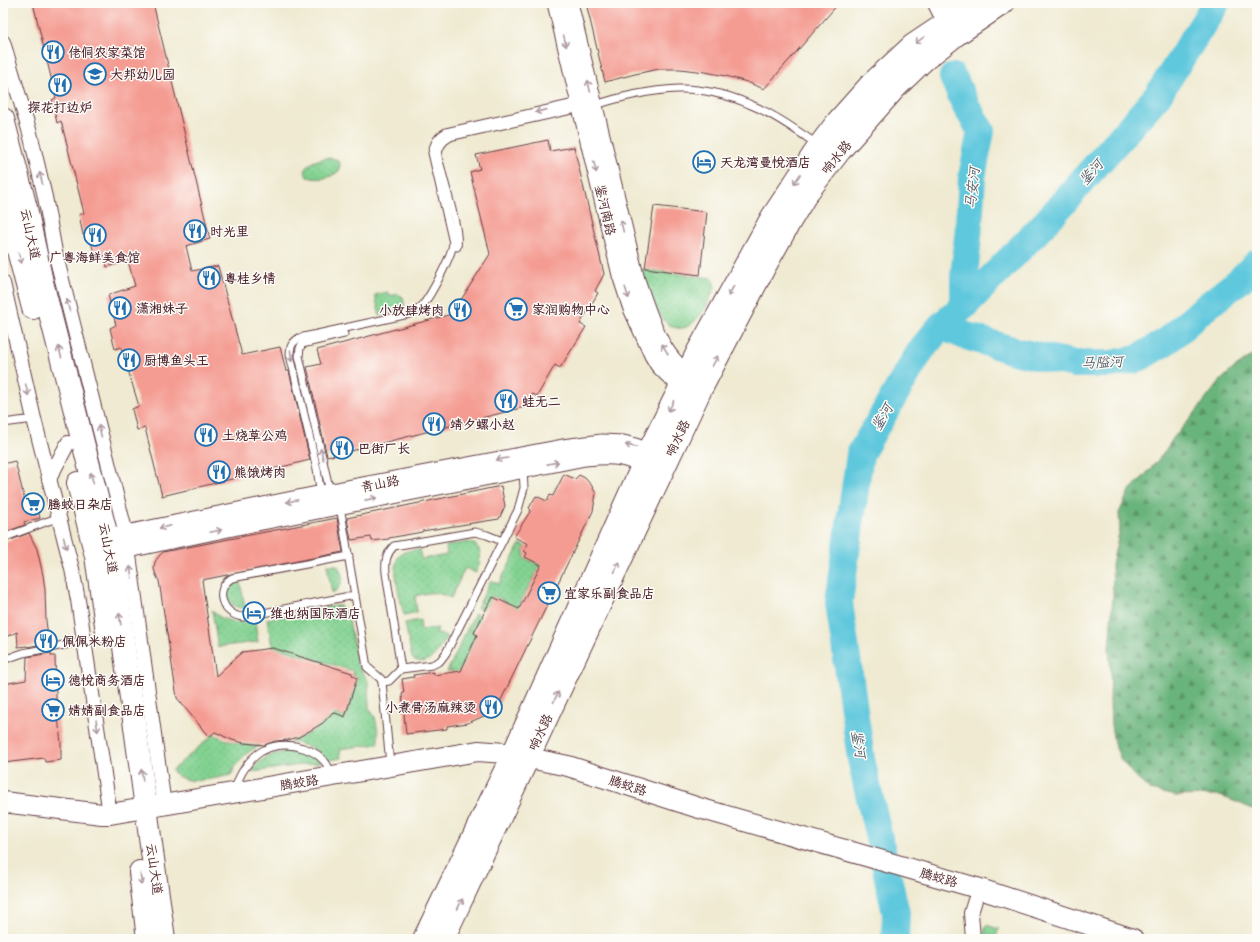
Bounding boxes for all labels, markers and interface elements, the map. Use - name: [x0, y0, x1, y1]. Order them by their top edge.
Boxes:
- one-way arrow: [562, 34, 569, 47]
- one-way arrow: [914, 36, 925, 44]
- restaurant icon: 佬侗农家菜馆: [40, 39, 66, 65]
- place label: 佬侗农家菜馆: [68, 43, 146, 61]
- school or university icon: 大邦幼儿园: [82, 61, 108, 87]
- place label: 大邦幼儿园: [110, 65, 175, 83]
- restaurant icon: 探花打边炉: [47, 72, 73, 98]
- one-way arrow: [584, 80, 592, 93]
- place label: 探花打边炉: [27, 98, 93, 116]
- one-way arrow: [535, 107, 548, 115]
- street label: 响水路: [817, 136, 855, 178]
- hotel icon: 天龙湾曼悦酒店: [691, 149, 717, 175]
- place label: 天龙湾曼悦酒店: [720, 153, 811, 171]
- water label: 鉴河: [1074, 153, 1108, 188]
- one-way arrow: [592, 161, 600, 174]
- water label: 马安河: [960, 164, 983, 210]
- one-way arrow: [37, 172, 44, 185]
- one-way arrow: [793, 173, 801, 185]
- street label: 鉴河南路: [591, 183, 621, 237]
- street label: 云山大道: [17, 207, 45, 261]
- restaurant icon: 时光里: [182, 218, 208, 244]
- one-way arrow: [618, 220, 626, 233]
- restaurant icon: 广粤海鲜美食馆: [82, 222, 108, 248]
- place label: 时光里: [210, 222, 249, 240]
- place label: 广粤海鲜美食馆: [49, 248, 141, 266]
- one-way arrow: [17, 251, 24, 264]
- restaurant icon: 粤桂乡情: [196, 265, 222, 291]
- place label: 粤桂乡情: [224, 269, 276, 287]
- one-way arrow: [727, 284, 734, 296]
- one-way arrow: [624, 287, 631, 300]
- restaurant icon: 潇湘妹子: [107, 295, 133, 321]
- supermarket icon: 家润购物中心: [503, 296, 529, 322]
- restaurant icon: 小放肆烤肉: [447, 297, 473, 323]
- one-way arrow: [64, 299, 72, 312]
- place label: 潇湘妹子: [136, 299, 188, 317]
- place label: 家润购物中心: [532, 300, 610, 318]
- place label: 小放肆烤肉: [379, 301, 444, 319]
- one-way arrow: [660, 343, 668, 355]
- one-way arrow: [55, 346, 63, 359]
- restaurant icon: 厨博鱼头王: [116, 347, 142, 373]
- one-way arrow: [287, 349, 294, 362]
- place label: 厨博鱼头王: [144, 351, 209, 369]
- water label: 马隘河: [1081, 351, 1125, 372]
- one-way arrow: [712, 355, 719, 367]
- one-way arrow: [24, 383, 32, 396]
- restaurant icon: 蛙无二: [493, 388, 519, 414]
- place label: 蛙无二: [522, 392, 561, 410]
- water label: 鉴河: [866, 398, 898, 434]
- one-way arrow: [667, 399, 674, 411]
- restaurant icon: 靖夕螺小赵: [421, 411, 447, 437]
- place label: 靖夕螺小赵: [450, 415, 515, 433]
- street label: 响水路: [660, 417, 694, 459]
- restaurant icon: 土烧草公鸡: [193, 422, 219, 448]
- one-way arrow: [96, 425, 104, 438]
- place label: 土烧草公鸡: [222, 426, 287, 444]
- restaurant icon: 巴街厂长: [329, 435, 355, 461]
- place label: 巴街厂长: [358, 439, 410, 457]
- one-way arrow: [625, 441, 638, 449]
- one-way arrow: [318, 448, 326, 461]
- one-way arrow: [496, 455, 509, 463]
- restaurant icon: 熊饿烤肉: [206, 459, 232, 485]
- one-way arrow: [547, 459, 560, 467]
- place label: 熊饿烤肉: [234, 463, 286, 481]
- street label: 青山路: [359, 470, 401, 496]
- one-way arrow: [88, 472, 96, 485]
- supermarket icon: 腾蛟日杂店: [20, 491, 46, 517]
- place label: 腾蛟日杂店: [48, 495, 113, 513]
- one-way arrow: [364, 495, 377, 503]
- one-way arrow: [286, 497, 299, 505]
- street label: 云山大道: [95, 521, 123, 575]
- one-way arrow: [159, 523, 172, 531]
- one-way arrow: [209, 526, 222, 534]
- one-way arrow: [62, 536, 70, 549]
- one-way arrow: [614, 561, 621, 573]
- one-way arrow: [128, 566, 135, 579]
- supermarket icon: 宜家乐副食品店: [536, 580, 562, 606]
- place label: 宜家乐副食品店: [564, 584, 655, 602]
- hotel icon: 维也纳国际酒店: [241, 600, 267, 626]
- place label: 维也纳国际酒店: [270, 604, 361, 622]
- one-way arrow: [116, 613, 124, 626]
- restaurant icon: 佩佩米粉店: [33, 628, 59, 654]
- place label: 佩佩米粉店: [62, 632, 127, 650]
- hotel icon: 德悦商务酒店: [40, 667, 66, 693]
- place label: 德悦商务酒店: [68, 671, 146, 689]
- one-way arrow: [553, 692, 560, 704]
- restaurant icon: 小煮骨汤麻辣烫: [478, 694, 504, 720]
- supermarket icon: 婧婧副食品店: [40, 697, 66, 723]
- place label: 小煮骨汤麻辣烫: [385, 698, 476, 716]
- place label: 婧婧副食品店: [68, 701, 146, 719]
- street label: 响水路: [524, 711, 556, 753]
- one-way arrow: [93, 719, 101, 732]
- water label: 鉴河: [848, 729, 871, 761]
- one-way arrow: [138, 769, 146, 782]
- street label: 腾蛟路: [278, 770, 320, 794]
- street label: 腾蛟路: [607, 770, 649, 800]
- street label: 云山大道: [142, 842, 168, 896]
- street label: 腾蛟路: [918, 863, 960, 891]
- one-way arrow: [137, 872, 145, 885]
- one-way arrow: [457, 898, 464, 910]

